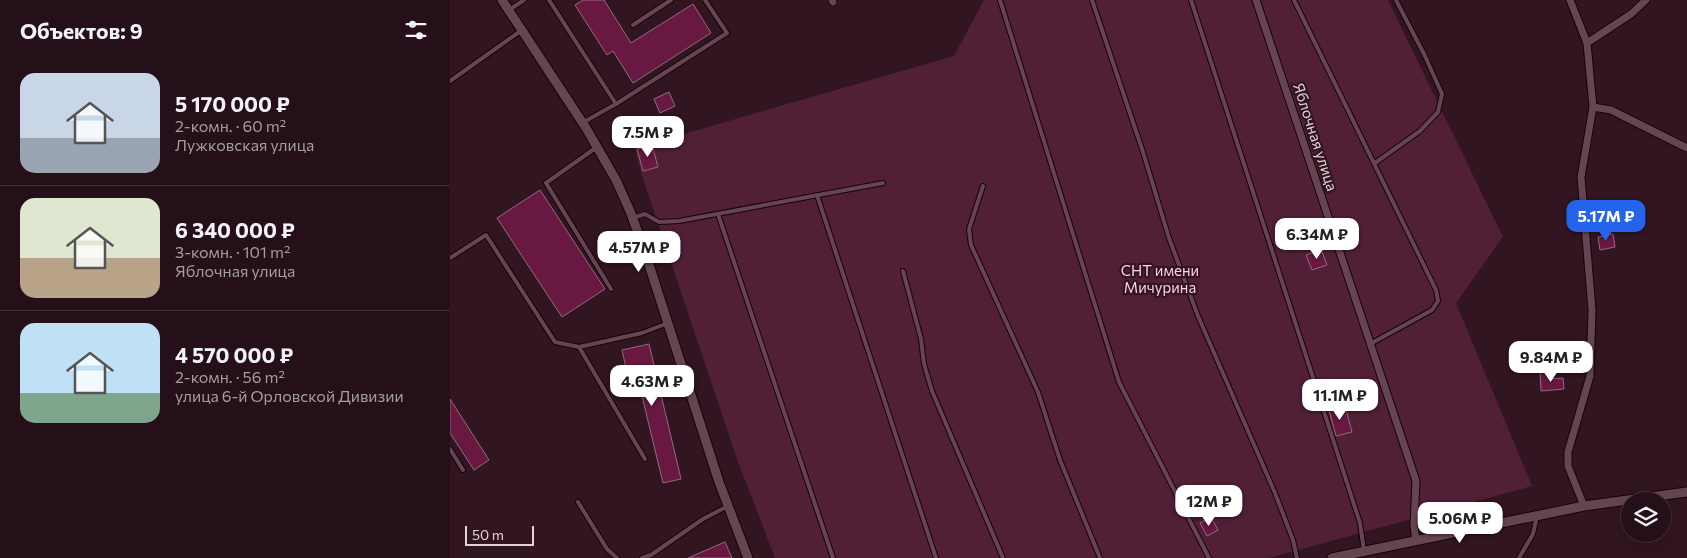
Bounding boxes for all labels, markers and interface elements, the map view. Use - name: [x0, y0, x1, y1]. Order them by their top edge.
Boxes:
- icon: filters: [402, 16, 430, 44]
- text: Объектов: 9: [20, 18, 143, 43]
- street label: Яблочная улица: [1290, 80, 1342, 193]
- text: 5 170 000 ₽: [175, 91, 290, 116]
- icon: home: [60, 93, 120, 153]
- text: 2-комн. · 60 m²: [175, 116, 286, 135]
- pin: 7.5M ₽: [607, 116, 689, 158]
- text: 7.5M ₽: [623, 122, 673, 141]
- text: Лужковская улица: [175, 135, 314, 154]
- pin: 5.17M ₽: [1560, 200, 1652, 242]
- text: 5.17M ₽: [1577, 206, 1635, 225]
- text: 6 340 000 ₽: [175, 217, 295, 242]
- icon: home: [60, 218, 120, 278]
- pin: 6.34M ₽: [1271, 218, 1363, 260]
- text: 6.34M ₽: [1286, 224, 1348, 243]
- pin: 4.57M ₽: [593, 230, 685, 273]
- text: 4.57M ₽: [608, 237, 670, 256]
- text: 3-комн. · 101 m²: [175, 242, 290, 261]
- text: Яблочная улица: [175, 261, 295, 280]
- park label: СНТ имени Мичурина: [1121, 261, 1199, 296]
- pin: 9.84M ₽: [1505, 340, 1597, 383]
- text: 4 570 000 ₽: [175, 342, 293, 367]
- icon: home: [60, 343, 120, 403]
- text: 9.84M ₽: [1520, 347, 1582, 366]
- pin: 4.63M ₽: [606, 364, 698, 407]
- text: 2-комн. · 56 m²: [175, 367, 285, 386]
- text: 4.63M ₽: [621, 371, 683, 390]
- pin: 11.1M ₽: [1294, 378, 1386, 421]
- text: 11.1M ₽: [1313, 385, 1367, 404]
- text: улица 6-й Орловской Дивизии: [175, 386, 404, 405]
- pin: 12M ₽: [1174, 484, 1244, 527]
- text: 12M ₽: [1186, 491, 1232, 510]
- map controls: [1621, 492, 1671, 542]
- button: layers: [1621, 492, 1671, 542]
- pin: 5.06M ₽: [1414, 502, 1506, 544]
- text: 5.06M ₽: [1429, 508, 1491, 527]
- scale bar: [465, 523, 534, 546]
- text: 50 m: [472, 526, 504, 543]

